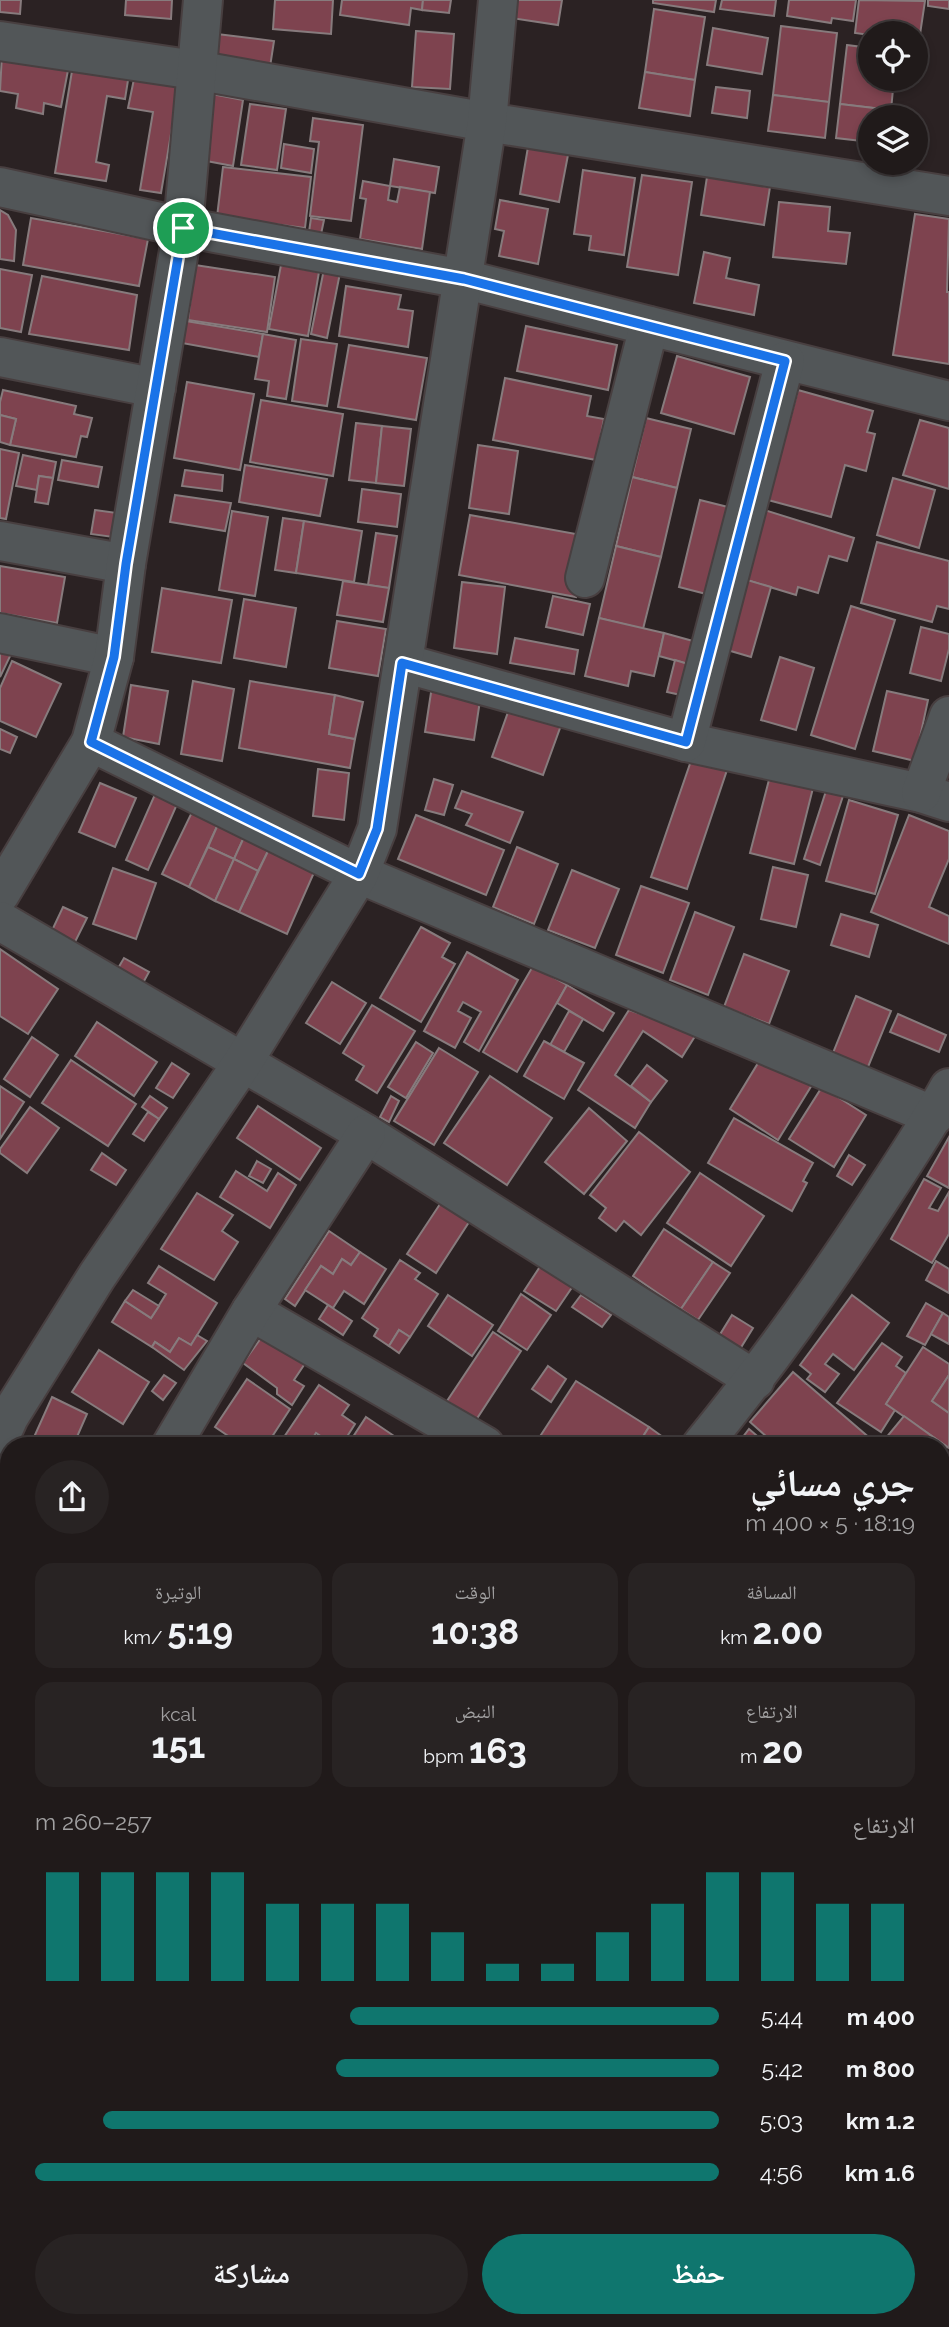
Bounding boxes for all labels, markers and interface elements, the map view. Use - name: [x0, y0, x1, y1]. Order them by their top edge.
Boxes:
- map controls: [858, 21, 928, 175]
- button: locate: [858, 21, 928, 91]
- button: layers: [858, 105, 928, 175]
- pin: [153, 198, 213, 258]
- icon: arrive: [164, 209, 202, 247]
- button: share: [35, 1460, 109, 1534]
- text: جري مسائي: [750, 1460, 915, 1505]
- text: 18:19 · 5 × 400 m: [745, 1509, 915, 1536]
- text: الوتيرة: [155, 1581, 201, 1603]
- text: الوقت: [455, 1581, 495, 1603]
- text: المسافة: [746, 1581, 797, 1603]
- text: 5:19: [167, 1611, 233, 1652]
- text: 10:38: [431, 1611, 519, 1652]
- text: 2.00: [753, 1611, 823, 1652]
- text: /km: [123, 1626, 167, 1648]
- text: km: [720, 1626, 753, 1648]
- text: النبض: [455, 1700, 495, 1722]
- text: الارتفاع: [746, 1700, 798, 1722]
- text: kcal: [161, 1703, 196, 1725]
- text: 151: [151, 1725, 205, 1766]
- text: 163: [469, 1730, 527, 1771]
- text: 20: [762, 1730, 803, 1771]
- text: bpm: [423, 1745, 469, 1767]
- text: m: [740, 1745, 762, 1767]
- text: 257–260 m: [35, 1808, 152, 1835]
- text: الارتفاع: [852, 1811, 915, 1838]
- text: 5:44: [761, 2003, 803, 2030]
- text: 400 m: [847, 2003, 915, 2030]
- text: 5:42: [762, 2055, 803, 2082]
- text: 800 m: [846, 2055, 915, 2082]
- text: 5:03: [760, 2107, 803, 2134]
- text: 1.2 km: [846, 2107, 915, 2134]
- text: 4:56: [760, 2159, 803, 2186]
- text: 1.6 km: [845, 2159, 915, 2186]
- button: مشاركة: [35, 2234, 468, 2314]
- button: حفظ: [482, 2234, 915, 2314]

